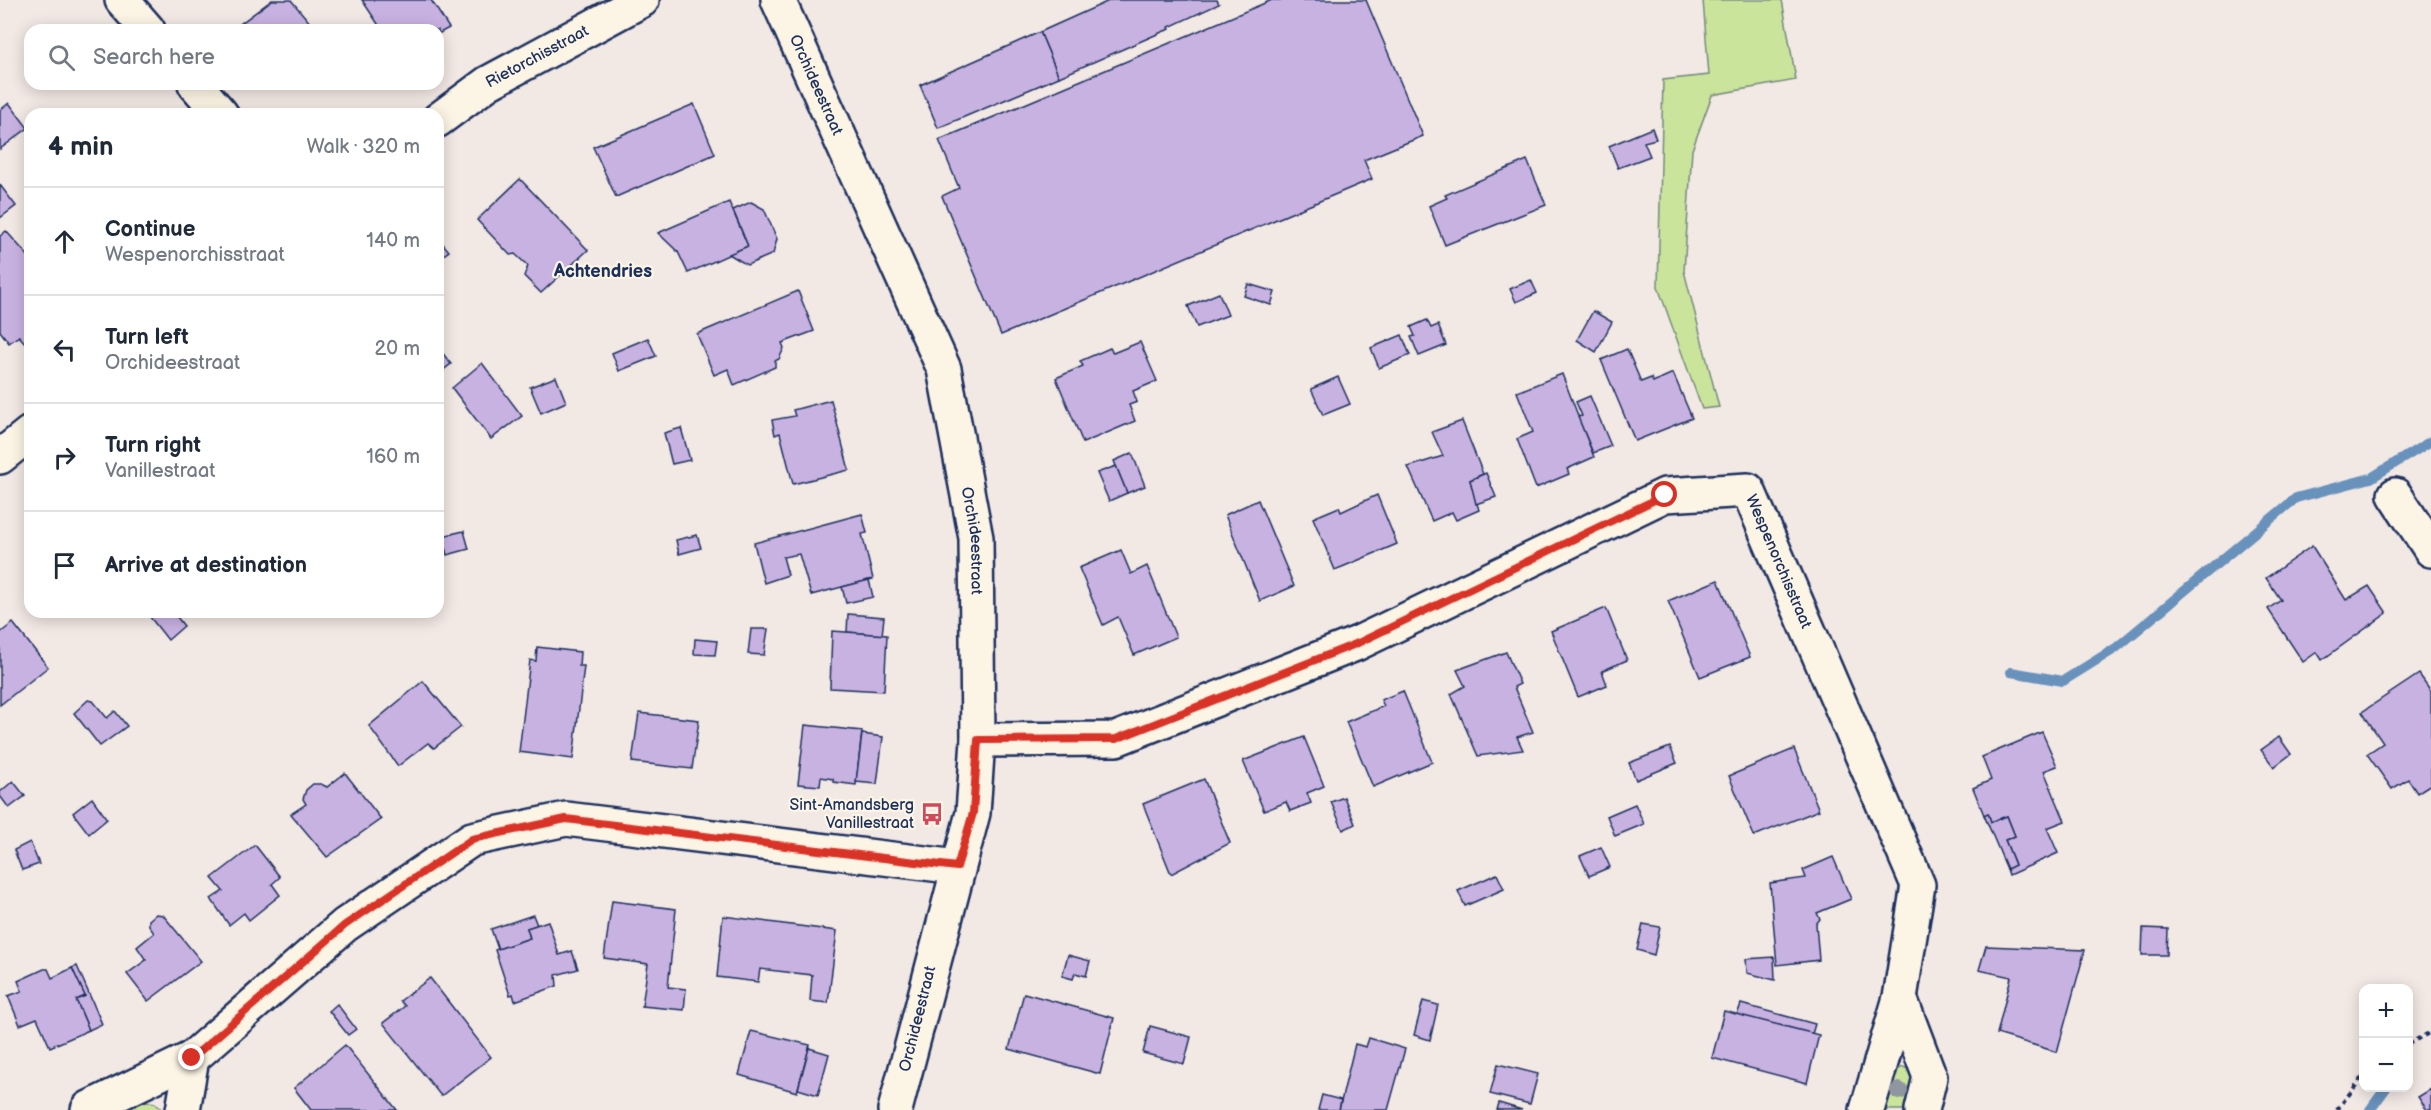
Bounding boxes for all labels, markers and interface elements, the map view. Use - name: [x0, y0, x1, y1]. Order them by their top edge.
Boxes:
- street label: Rietorchisstraat: [482, 21, 592, 92]
- search box: [24, 24, 444, 90]
- street label: Orchideestraat: [785, 32, 847, 138]
- icon: search: [45, 41, 78, 74]
- text: Search here: [93, 44, 215, 71]
- text: 4 min: [48, 132, 113, 163]
- text: Walk · 320 m: [306, 135, 420, 159]
- text: Continue: [105, 216, 195, 243]
- icon: ahead: [48, 225, 81, 258]
- text: 140 m: [366, 229, 420, 253]
- text: Wespenorchisstraat: [105, 243, 285, 267]
- district label: Achtendries: [553, 261, 652, 282]
- text: Turn left: [105, 324, 189, 351]
- icon: left: [48, 333, 81, 366]
- text: 20 m: [375, 337, 420, 361]
- text: Orchideestraat: [105, 351, 240, 375]
- text: Turn right: [105, 432, 201, 459]
- icon: right: [48, 441, 81, 474]
- text: 160 m: [366, 445, 420, 469]
- text: Vanillestraat: [105, 459, 215, 483]
- route start: [1651, 481, 1677, 507]
- street label: Orchideestraat: [957, 485, 986, 595]
- street label: Wespenorchisstraat: [1742, 492, 1816, 631]
- icon: arrive: [48, 549, 81, 582]
- text: Arrive at destination: [105, 552, 307, 579]
- place label: Sint-Amandsberg Vanillestraat: [790, 796, 914, 833]
- bus stop icon: Sint-Amandsberg Vanillestraat: [919, 801, 945, 827]
- street label: Orchideestraat: [896, 964, 940, 1074]
- map controls: [2359, 984, 2413, 1092]
- button: +: [2359, 984, 2413, 1038]
- button: −: [2359, 1038, 2413, 1092]
- route end: [178, 1044, 204, 1070]

